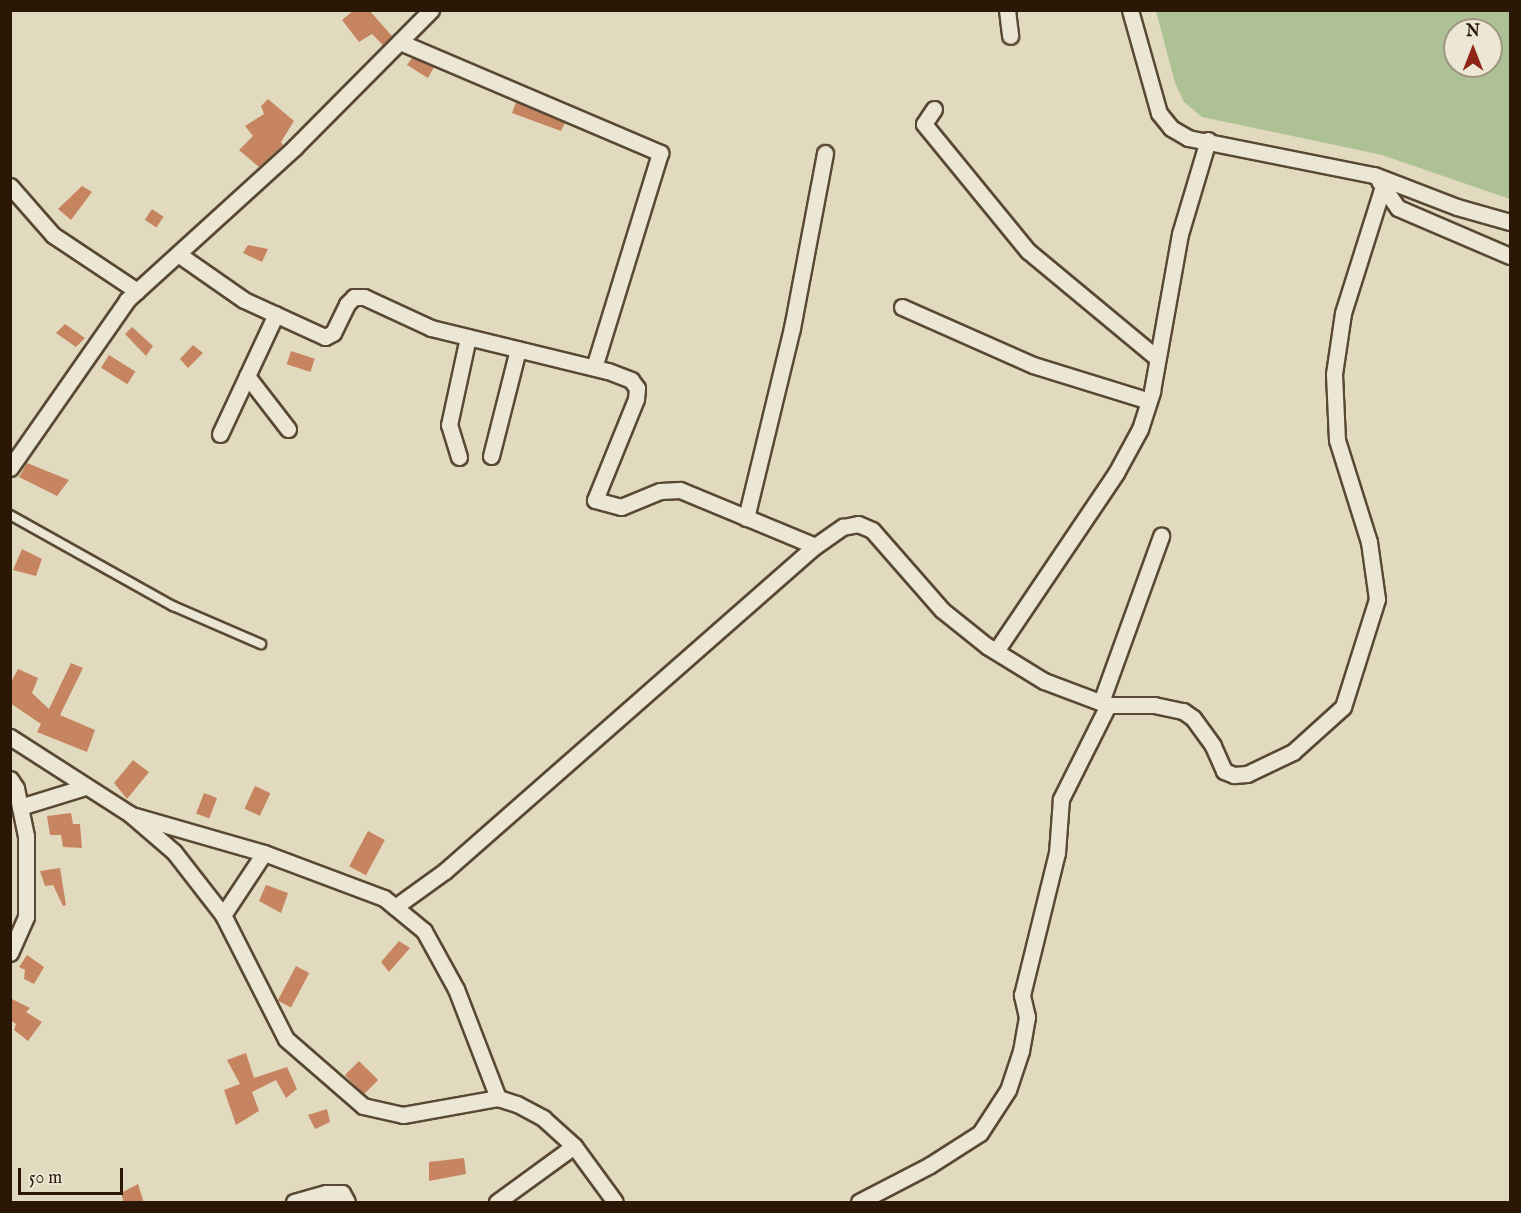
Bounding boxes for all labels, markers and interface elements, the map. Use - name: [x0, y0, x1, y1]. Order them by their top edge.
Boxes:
- north arrow: [1443, 18, 1503, 78]
- text: N: [1466, 22, 1480, 42]
- scale bar: [21, 1156, 126, 1194]
- text: 50 m: [29, 1167, 62, 1190]

